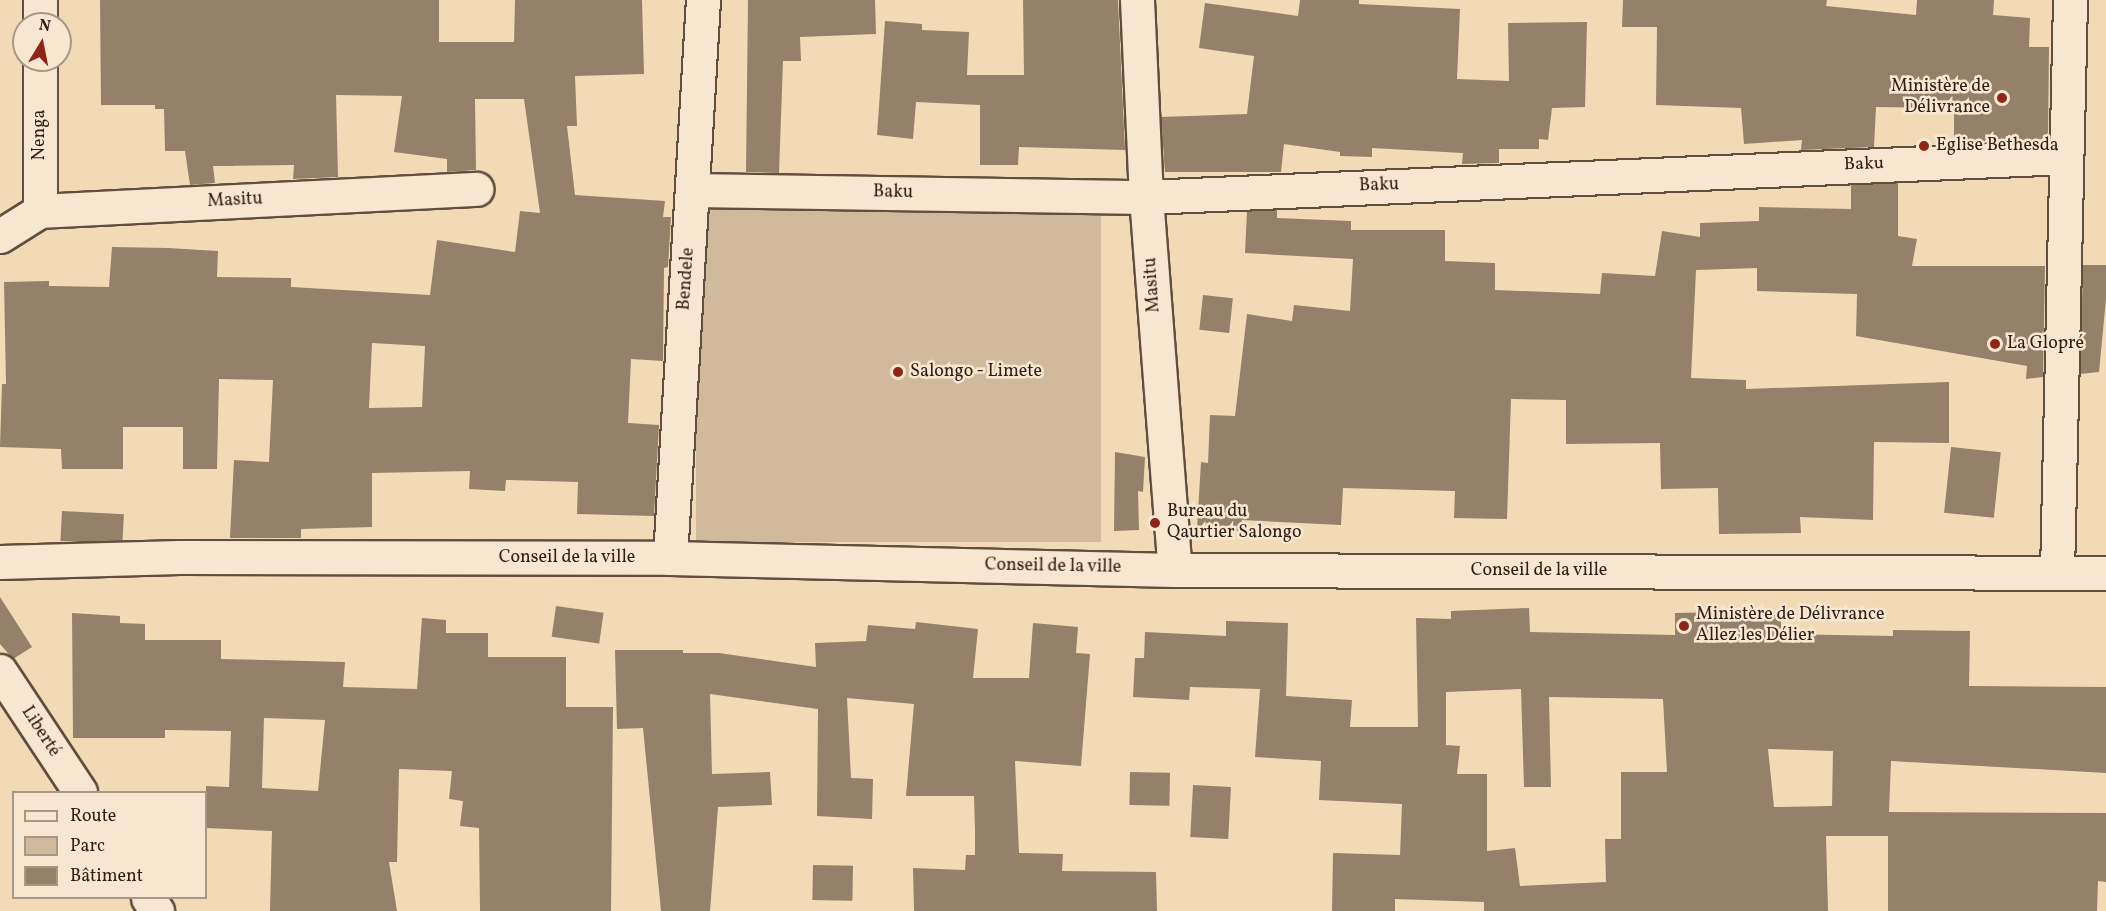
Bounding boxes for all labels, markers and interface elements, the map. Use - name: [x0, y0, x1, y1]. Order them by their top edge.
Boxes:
- north arrow: [12, 12, 72, 72]
- text: N: [37, 14, 52, 38]
- place label: Ministère de Délivrance: [1891, 77, 1990, 119]
- marker: Ministère de Délivrance: [1995, 91, 2009, 105]
- street label: Nenga: [29, 110, 51, 160]
- place label: Eglise Bethesda: [1936, 135, 2059, 157]
- marker: Eglise Bethesda: [1917, 139, 1931, 153]
- street label: Baku: [1844, 154, 1884, 176]
- street label: Baku: [1359, 175, 1399, 197]
- street label: Baku: [873, 182, 913, 204]
- street label: Masitu: [207, 189, 263, 213]
- street label: Bendele: [674, 247, 700, 311]
- street label: Masitu: [1140, 257, 1166, 313]
- place label: La Glopré: [2007, 333, 2084, 355]
- marker: La Glopré: [1988, 337, 2002, 351]
- place label: Salongo - Limete: [910, 361, 1043, 383]
- marker: Salongo - Limete: [891, 365, 905, 379]
- place label: Bureau du Qaurtier Salongo: [1167, 502, 1302, 544]
- marker: Bureau du Qaurtier Salongo: [1148, 516, 1162, 530]
- street label: Conseil de la ville: [498, 547, 636, 569]
- street label: Conseil de la ville: [984, 555, 1122, 579]
- street label: Conseil de la ville: [1470, 560, 1608, 582]
- place label: Ministère de Délivrance Allez les Délier: [1696, 605, 1884, 648]
- marker: Ministère de Délivrance Allez les Délier: [1677, 619, 1691, 633]
- street label: Liberté: [16, 703, 64, 761]
- legend: [12, 791, 207, 899]
- text: Route: [70, 804, 116, 829]
- text: Parc: [70, 834, 105, 859]
- text: Bâtiment: [70, 864, 143, 889]

